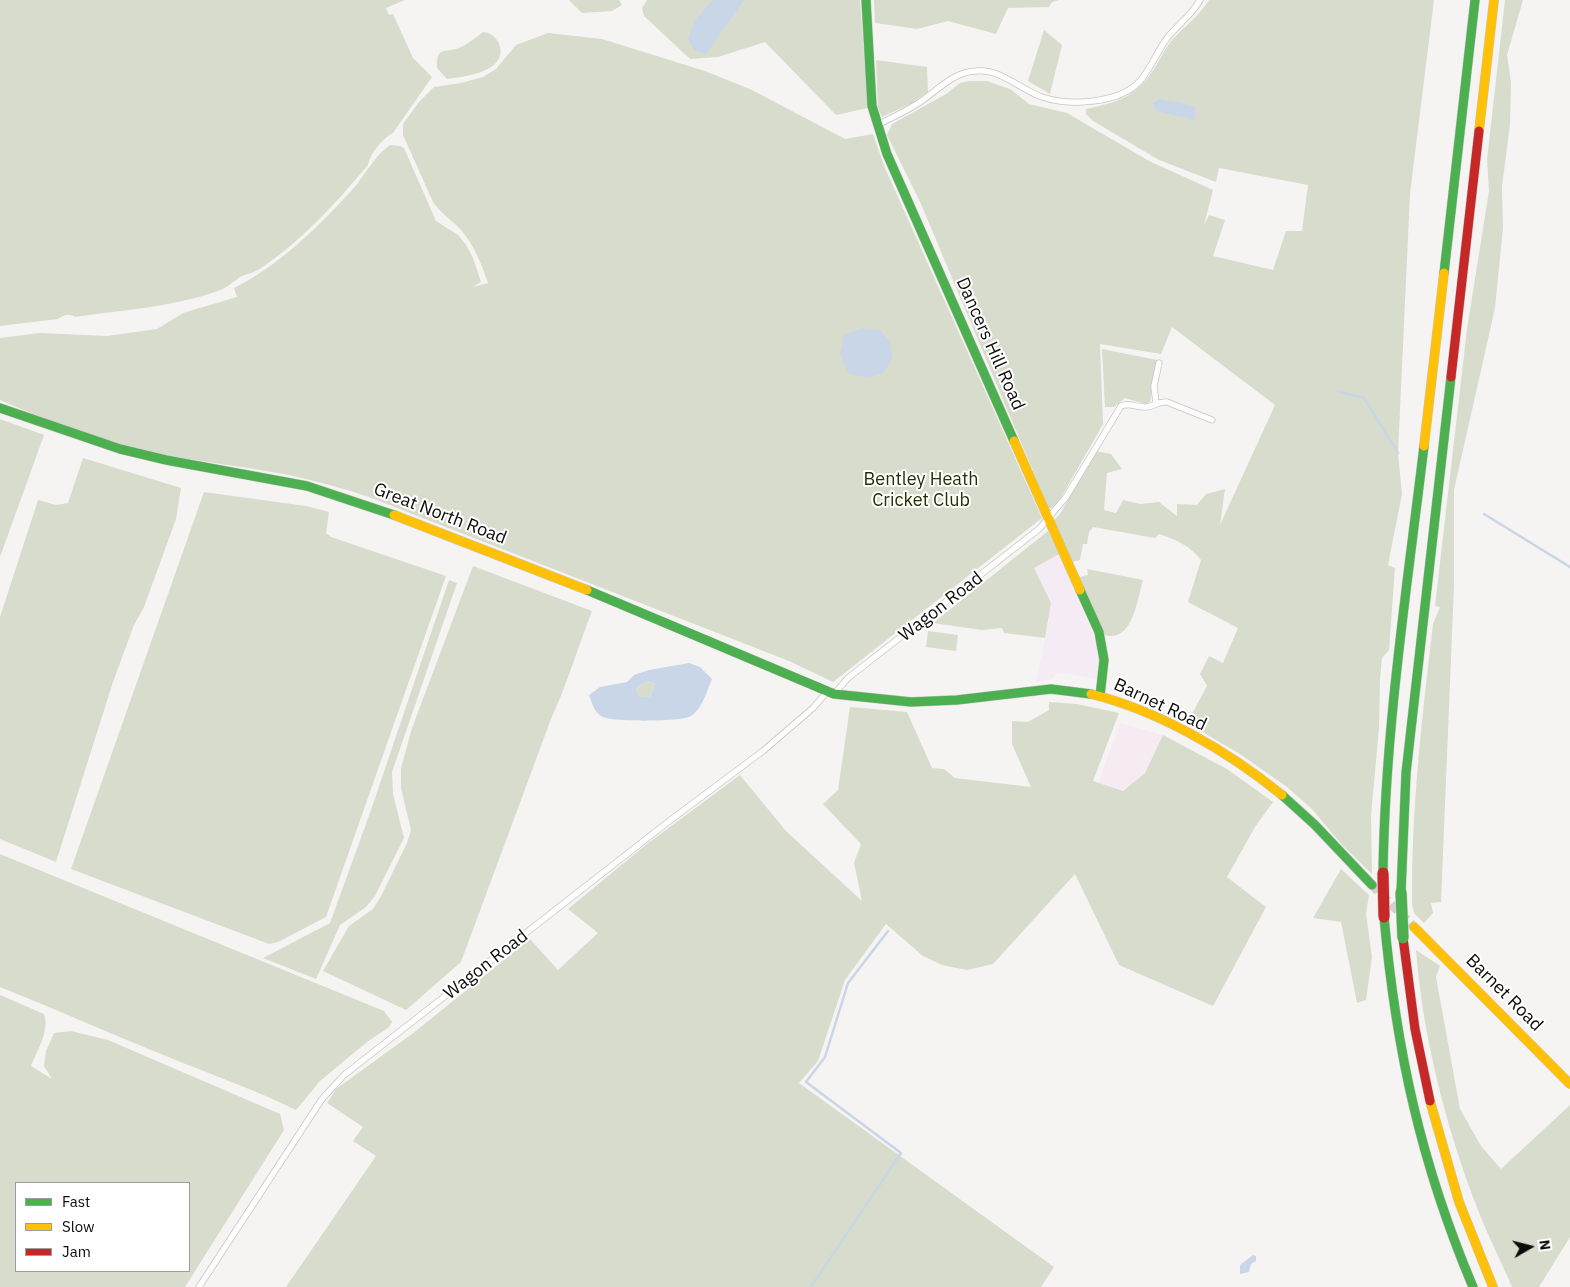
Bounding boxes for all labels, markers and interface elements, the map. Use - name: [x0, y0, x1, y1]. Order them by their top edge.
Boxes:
- street label: Dancers Hill Road: [951, 274, 1029, 414]
- park label: Bentley Heath Cricket Club: [864, 469, 978, 512]
- street label: Great North Road: [370, 479, 510, 549]
- street label: Wagon Road: [895, 567, 987, 647]
- street label: Barnet Road: [1110, 674, 1210, 736]
- street label: Wagon Road: [440, 925, 532, 1005]
- street label: Barnet Road: [1461, 950, 1547, 1036]
- legend: [15, 1182, 190, 1272]
- text: Fast: [62, 1192, 90, 1211]
- text: Slow: [62, 1217, 95, 1236]
- north arrow: [1505, 1222, 1555, 1272]
- text: N: [1535, 1239, 1554, 1251]
- text: Jam: [62, 1242, 91, 1261]

